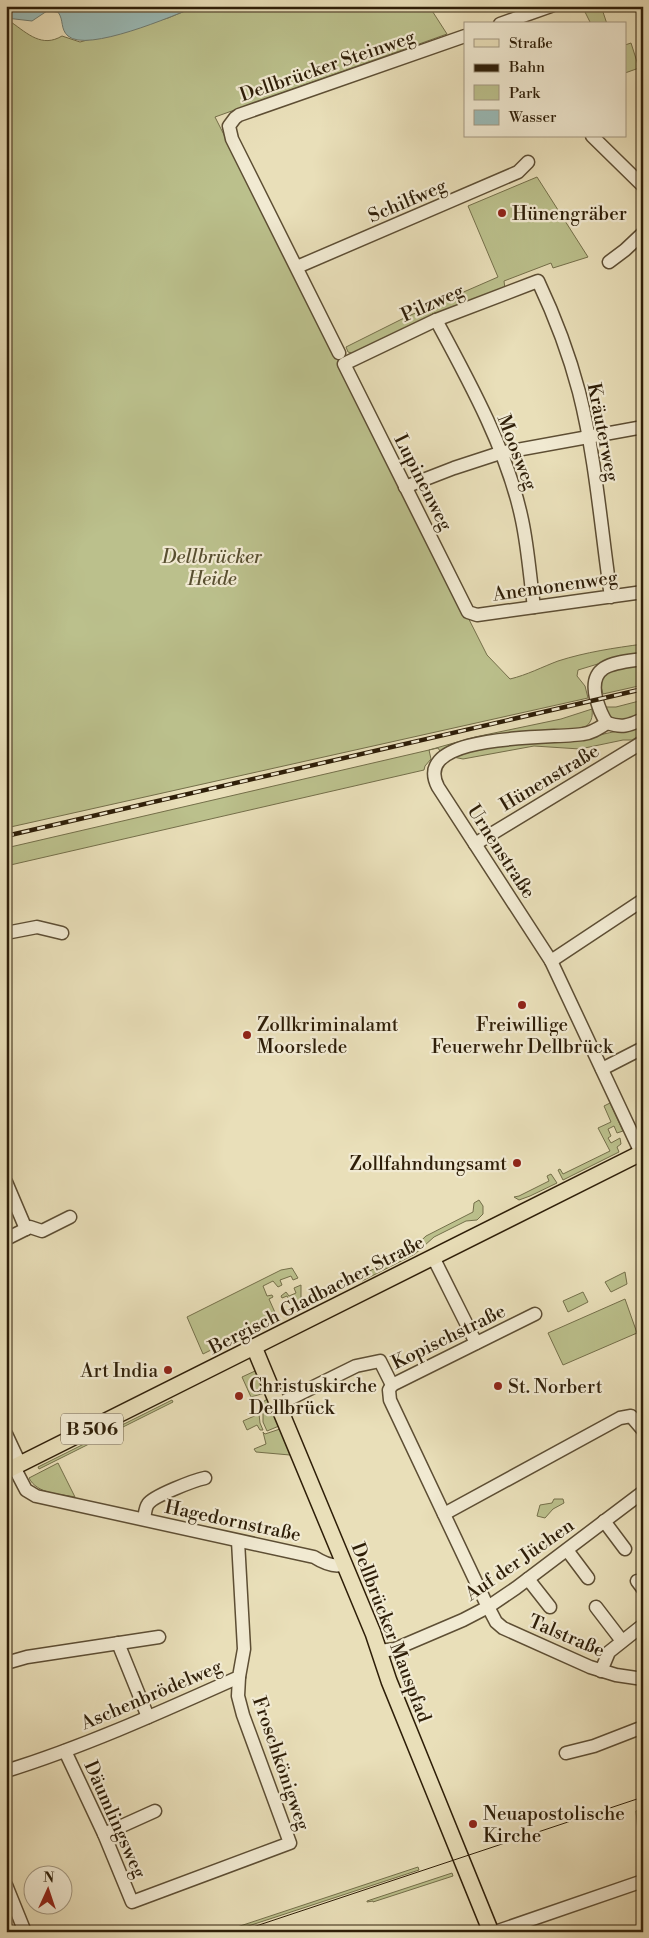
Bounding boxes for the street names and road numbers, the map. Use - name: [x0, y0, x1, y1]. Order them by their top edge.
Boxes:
- street label: Dellbrücker Steinweg: [236, 25, 418, 107]
- street label: Schilfweg: [365, 174, 450, 228]
- street label: Pilzweg: [397, 278, 468, 327]
- street label: Kräuterweg: [582, 381, 624, 484]
- street label: Moosweg: [492, 411, 543, 494]
- street label: Lupinenweg: [389, 430, 458, 535]
- street label: Anemonenweg: [490, 565, 619, 607]
- street label: Hünenstraße: [496, 739, 603, 817]
- street label: Urnenstraße: [462, 800, 541, 903]
- street label: Bergisch Gladbacher Straße: [204, 1230, 428, 1360]
- street label: Kopischstraße: [387, 1299, 509, 1375]
- road number: B 506: [61, 1414, 123, 1445]
- street label: Hagedornstraße: [163, 1495, 303, 1547]
- street label: Auf der Jüchen: [460, 1513, 579, 1607]
- street label: Dellbrücker Mauspfad: [346, 1539, 437, 1726]
- street label: Talstraße: [525, 1609, 608, 1663]
- street label: Aschenbrödelweg: [76, 1654, 226, 1736]
- street label: Froschkönigweg: [247, 1693, 315, 1834]
- street label: Däumlingsweg: [78, 1757, 152, 1882]

